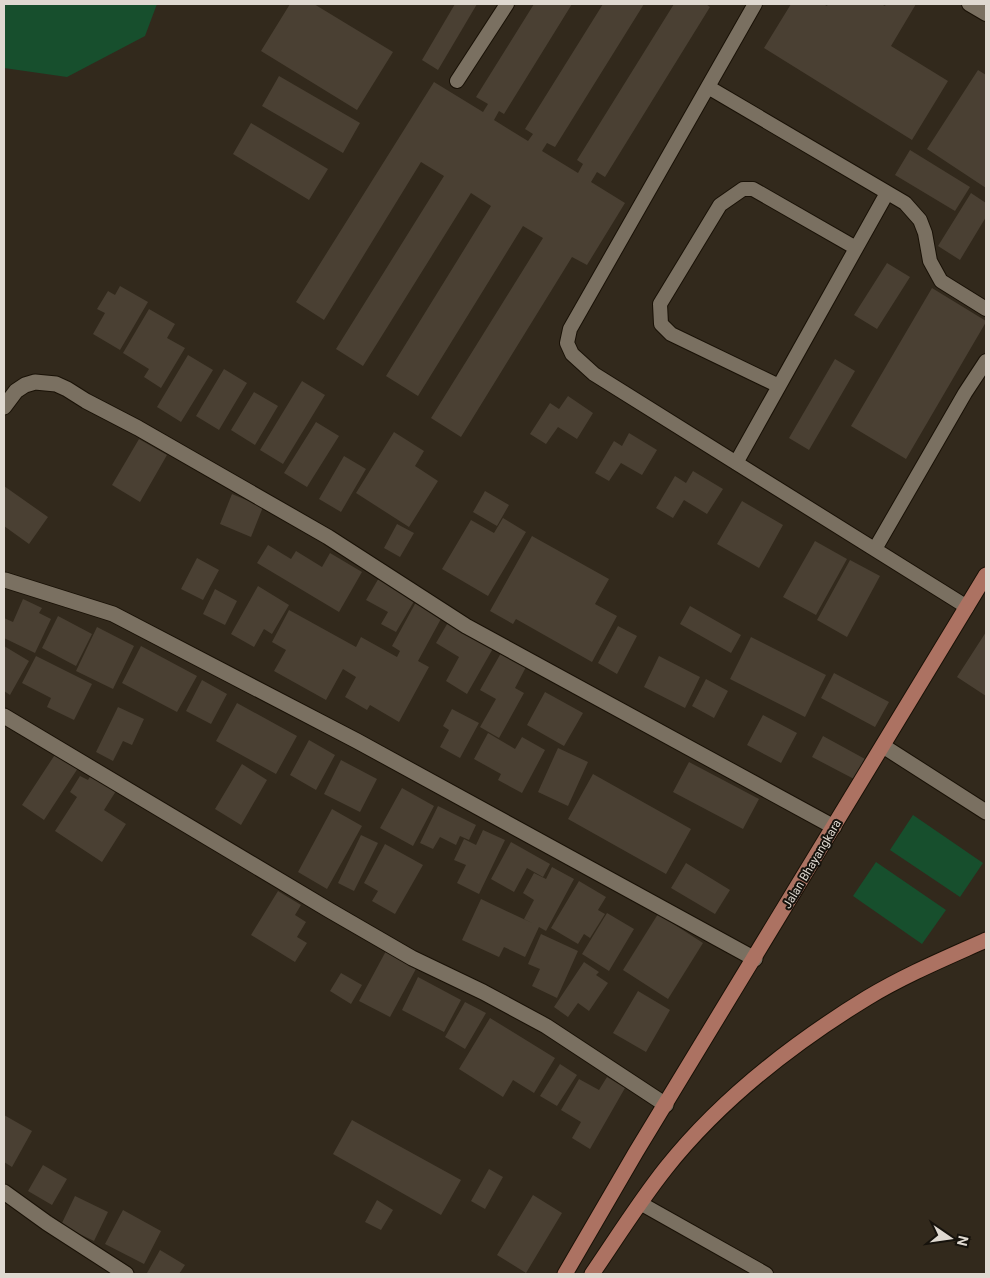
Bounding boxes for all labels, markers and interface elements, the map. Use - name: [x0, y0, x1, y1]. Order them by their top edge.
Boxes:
- street label: Jalan Bhayangkara: [780, 817, 844, 911]
- north arrow: [925, 1213, 975, 1263]
- text: N: [954, 1234, 972, 1248]

